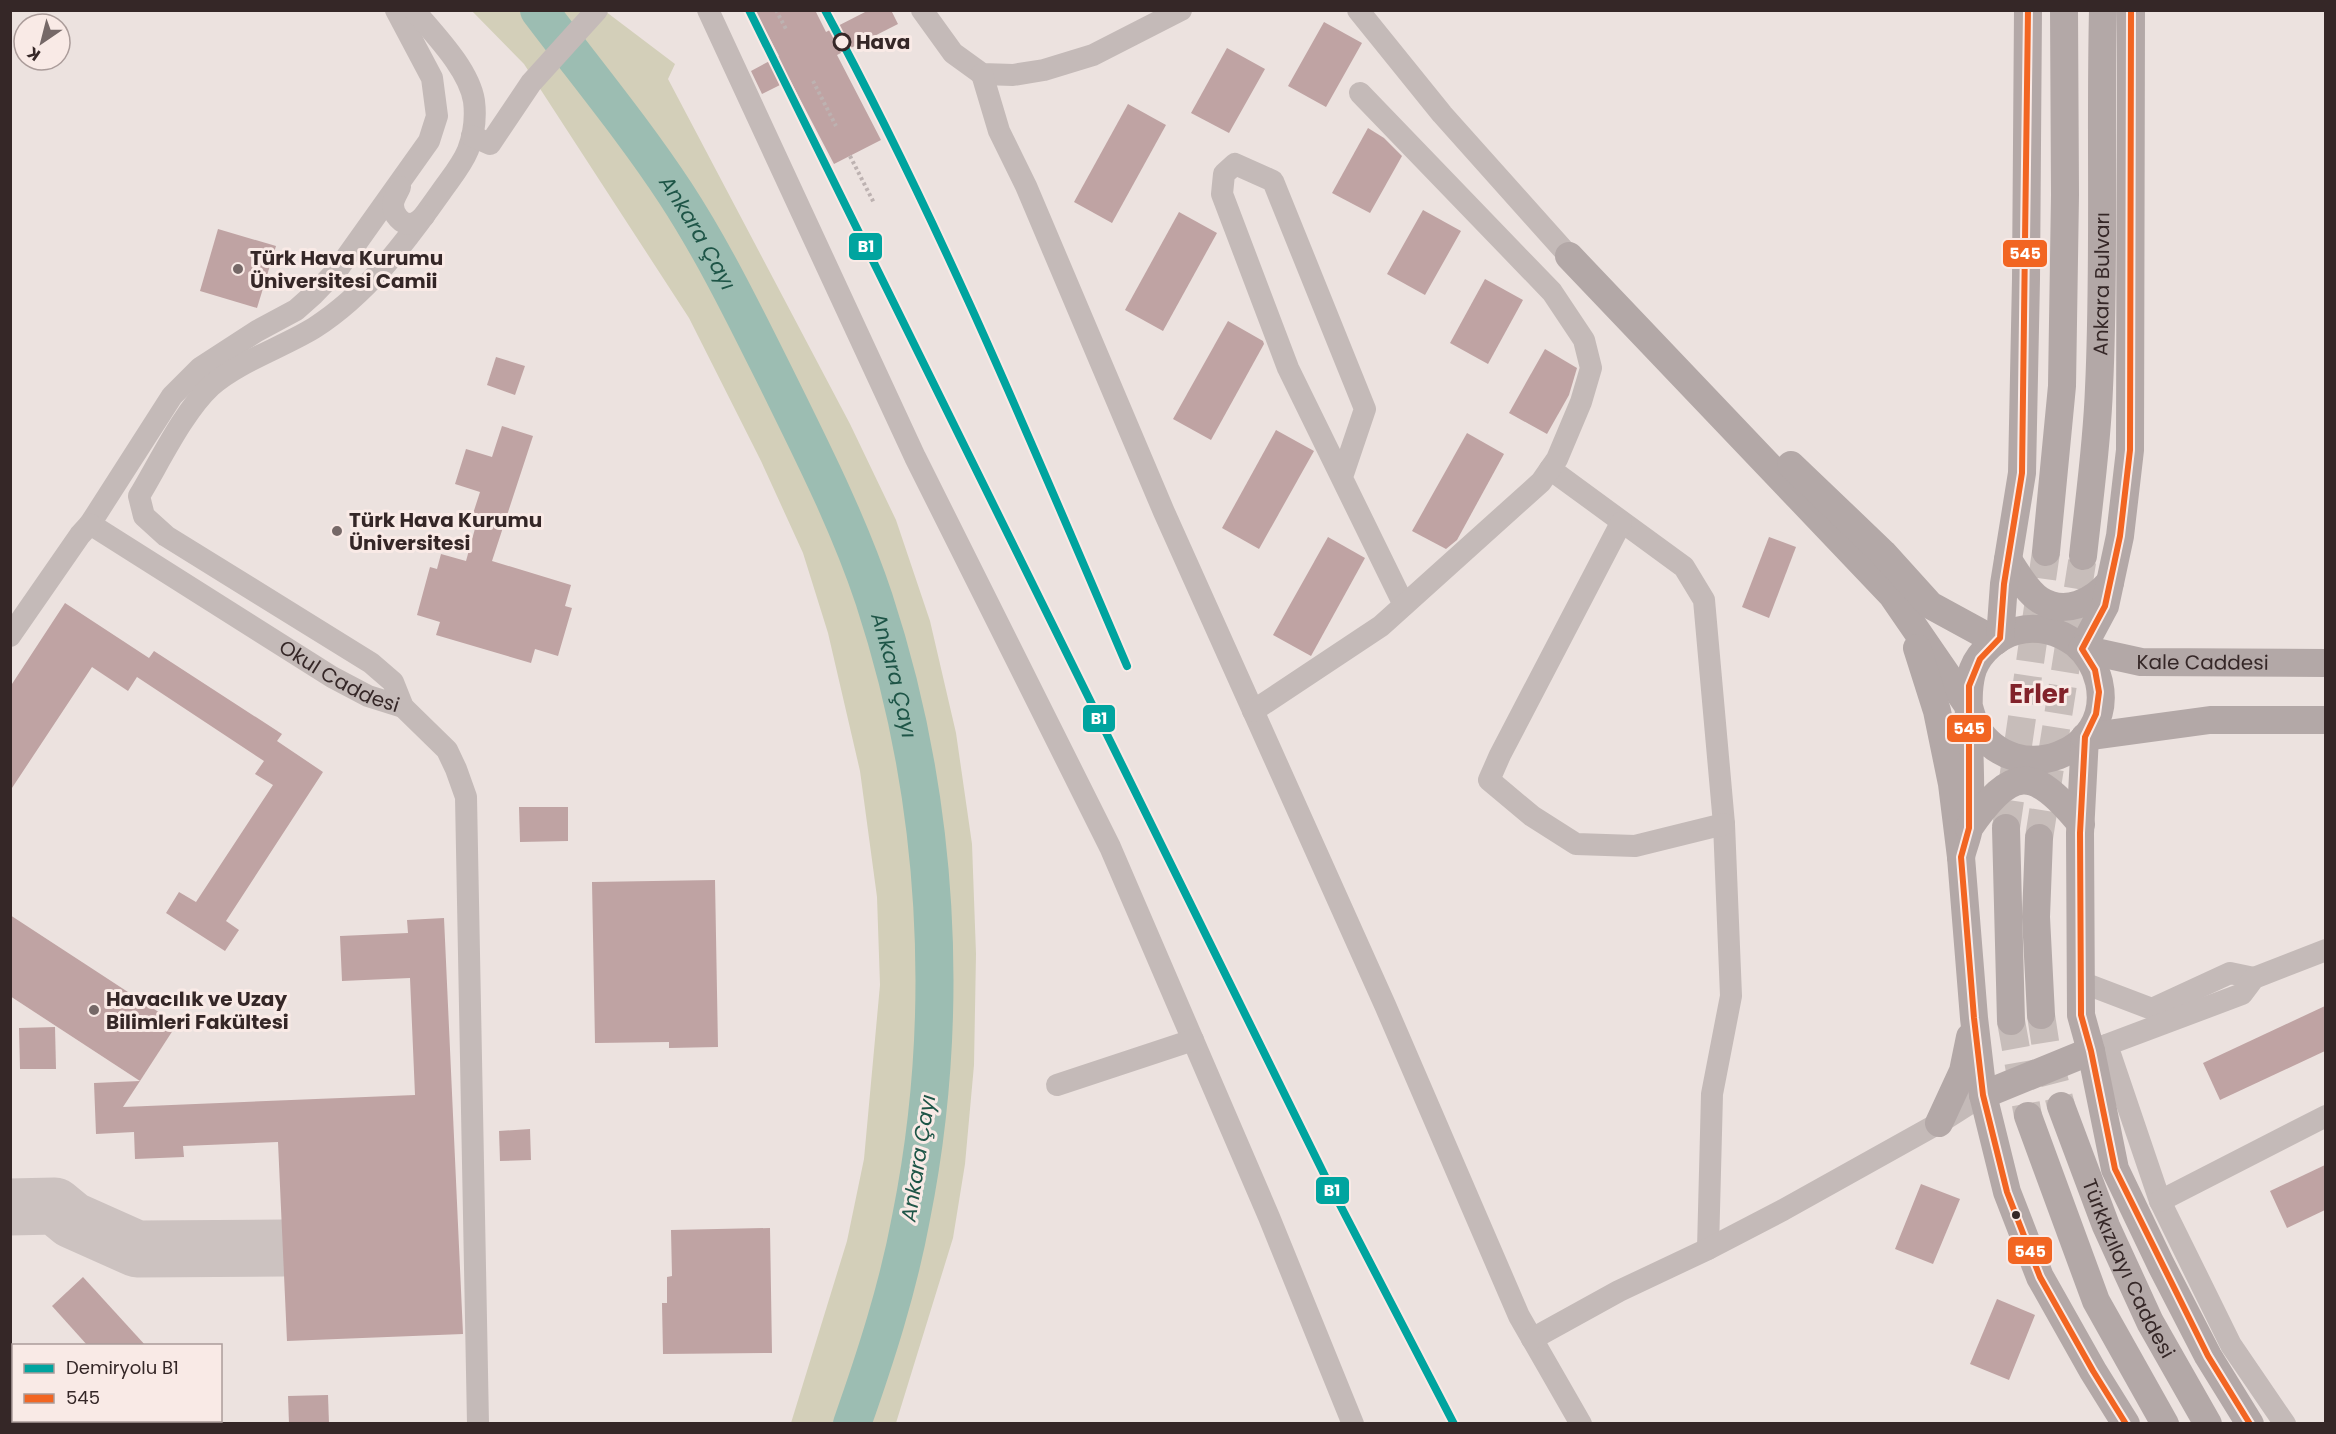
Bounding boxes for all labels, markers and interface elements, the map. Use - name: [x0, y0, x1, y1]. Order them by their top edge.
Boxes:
- north arrow: [12, 12, 72, 72]
- place label: Hava: [856, 28, 910, 56]
- marker: Hava: [833, 33, 851, 51]
- text: K: [23, 41, 45, 66]
- water label: Ankara Çayı: [653, 169, 743, 295]
- street label: Ankara Bulvarı: [2086, 212, 2116, 356]
- line badge: B1: [848, 232, 883, 261]
- text: B1: [858, 235, 874, 258]
- line badge: 545: [2002, 239, 2048, 268]
- text: 545: [2009, 242, 2041, 265]
- place label: Türk Hava Kurumu Üniversitesi Camii: [250, 244, 443, 295]
- marker: Türk Hava Kurumu Üniversitesi Camii: [231, 262, 245, 276]
- place label: Türk Hava Kurumu Üniversitesi: [349, 506, 542, 557]
- marker: Türk Hava Kurumu Üniversitesi: [330, 524, 344, 538]
- water label: Ankara Çayı: [864, 608, 925, 740]
- street label: Okul Caddesi: [274, 633, 403, 719]
- street label: Kale Caddesi: [2137, 648, 2269, 677]
- district label: Erler: [2009, 676, 2069, 712]
- line badge: B1: [1082, 704, 1116, 733]
- text: B1: [1091, 707, 1107, 730]
- line badge: 545: [1946, 714, 1992, 743]
- text: 545: [1953, 717, 1985, 740]
- place label: Havacılık ve Uzay Bilimleri Fakültesi: [106, 985, 289, 1036]
- marker: Havacılık ve Uzay Bilimleri Fakültesi: [87, 1003, 101, 1017]
- water label: Ankara Çayı: [893, 1092, 942, 1225]
- street label: Türkkızılayı Caddesi: [2076, 1175, 2182, 1363]
- line badge: B1: [1315, 1176, 1350, 1205]
- text: B1: [1324, 1179, 1340, 1202]
- unlabelled marker: [2010, 1209, 2022, 1221]
- line badge: 545: [2007, 1236, 2053, 1265]
- text: 545: [2014, 1240, 2046, 1263]
- legend: [12, 1344, 222, 1422]
- text: Demiryolu B1: [66, 1355, 179, 1380]
- text: 545: [66, 1385, 100, 1410]

